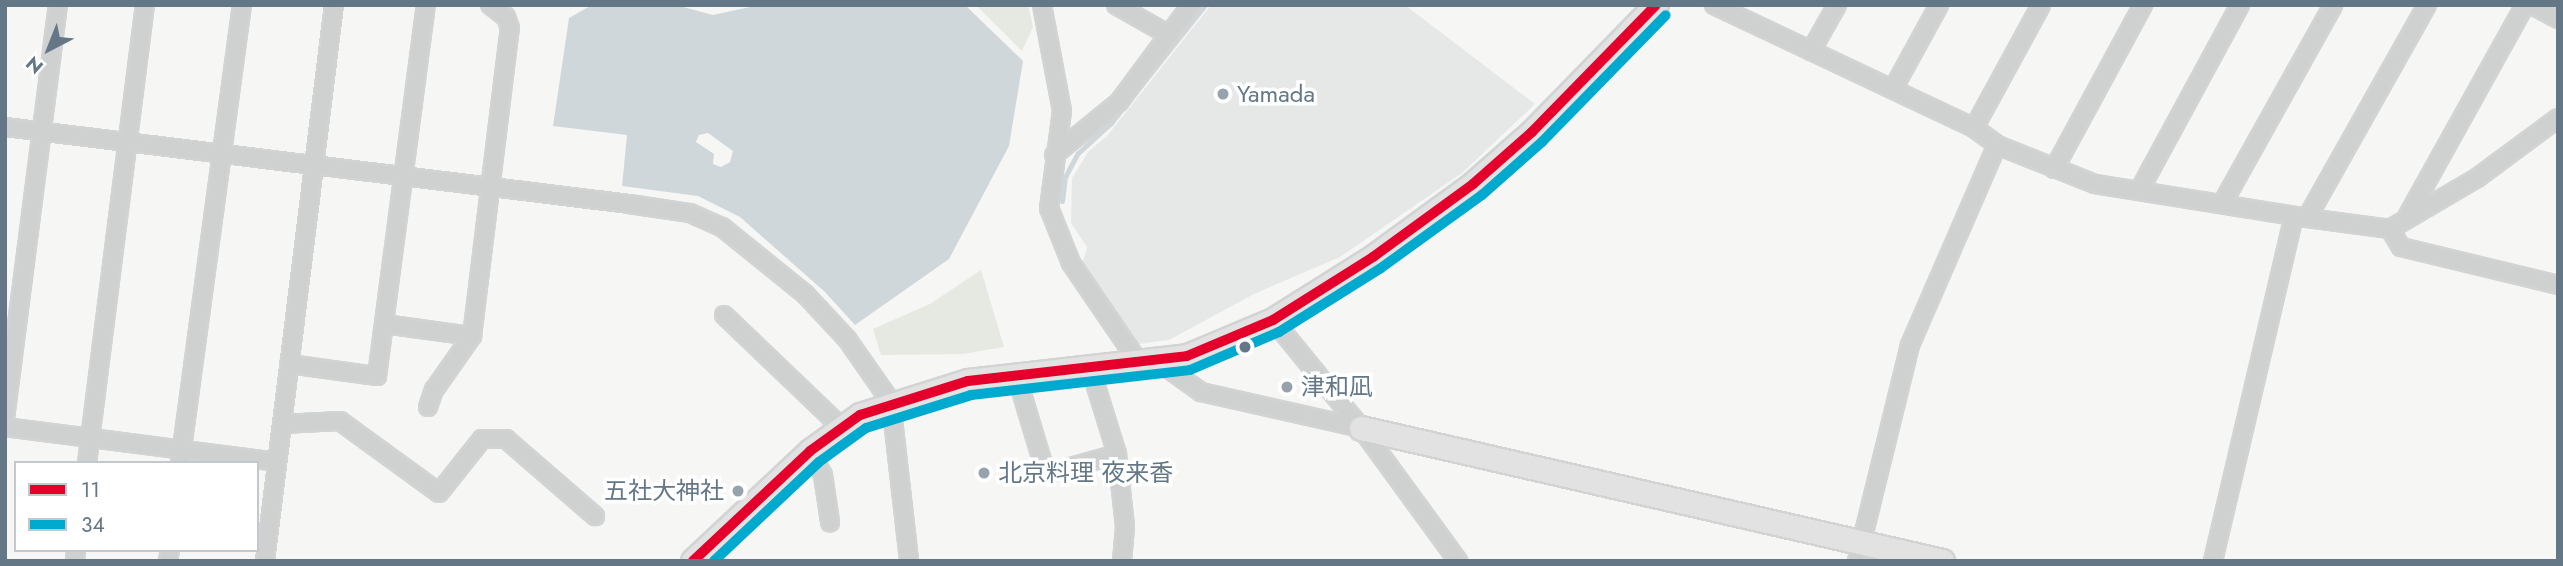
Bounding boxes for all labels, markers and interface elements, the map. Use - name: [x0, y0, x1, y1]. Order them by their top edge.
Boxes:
- north arrow: [14, 14, 84, 84]
- text: N: [20, 50, 49, 80]
- place label: Yamada: [1237, 80, 1315, 108]
- marker: Yamada: [1215, 86, 1231, 102]
- unlabelled marker: [1238, 340, 1252, 354]
- place label: 津和凪: [1301, 373, 1373, 401]
- marker: 津和凪: [1279, 379, 1295, 395]
- place label: 北京料理 夜来香: [998, 459, 1173, 487]
- legend: [14, 461, 259, 552]
- marker: 北京料理 夜来香: [976, 465, 992, 481]
- text: 11: [81, 475, 100, 505]
- place label: 五社大神社: [604, 477, 724, 505]
- marker: 五社大神社: [730, 483, 746, 499]
- text: 34: [81, 510, 105, 540]

